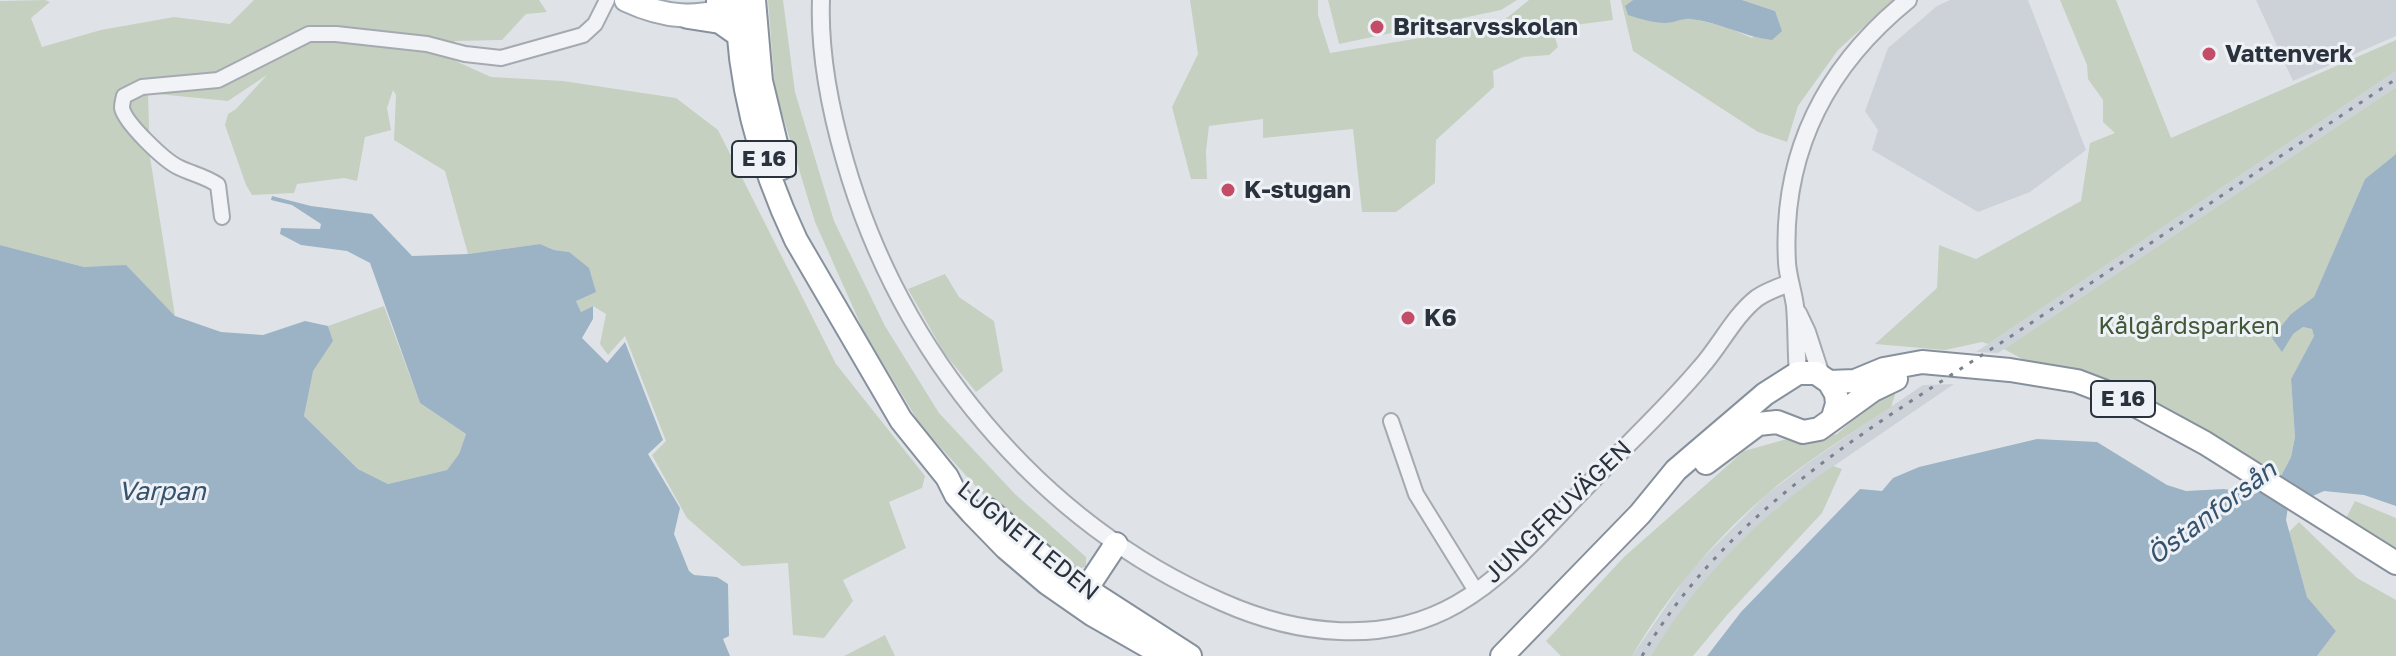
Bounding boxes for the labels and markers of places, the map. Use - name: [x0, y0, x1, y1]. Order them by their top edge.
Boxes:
- place label: Britsarvsskolan: [1393, 13, 1578, 41]
- marker: Britsarvsskolan: [1368, 18, 1386, 36]
- place label: Vattenverk: [2225, 40, 2353, 68]
- marker: Vattenverk: [2200, 45, 2218, 63]
- place label: K-stugan: [1244, 176, 1351, 204]
- marker: K-stugan: [1219, 181, 1237, 199]
- place label: K6: [1424, 304, 1457, 332]
- marker: K6: [1399, 309, 1417, 327]

